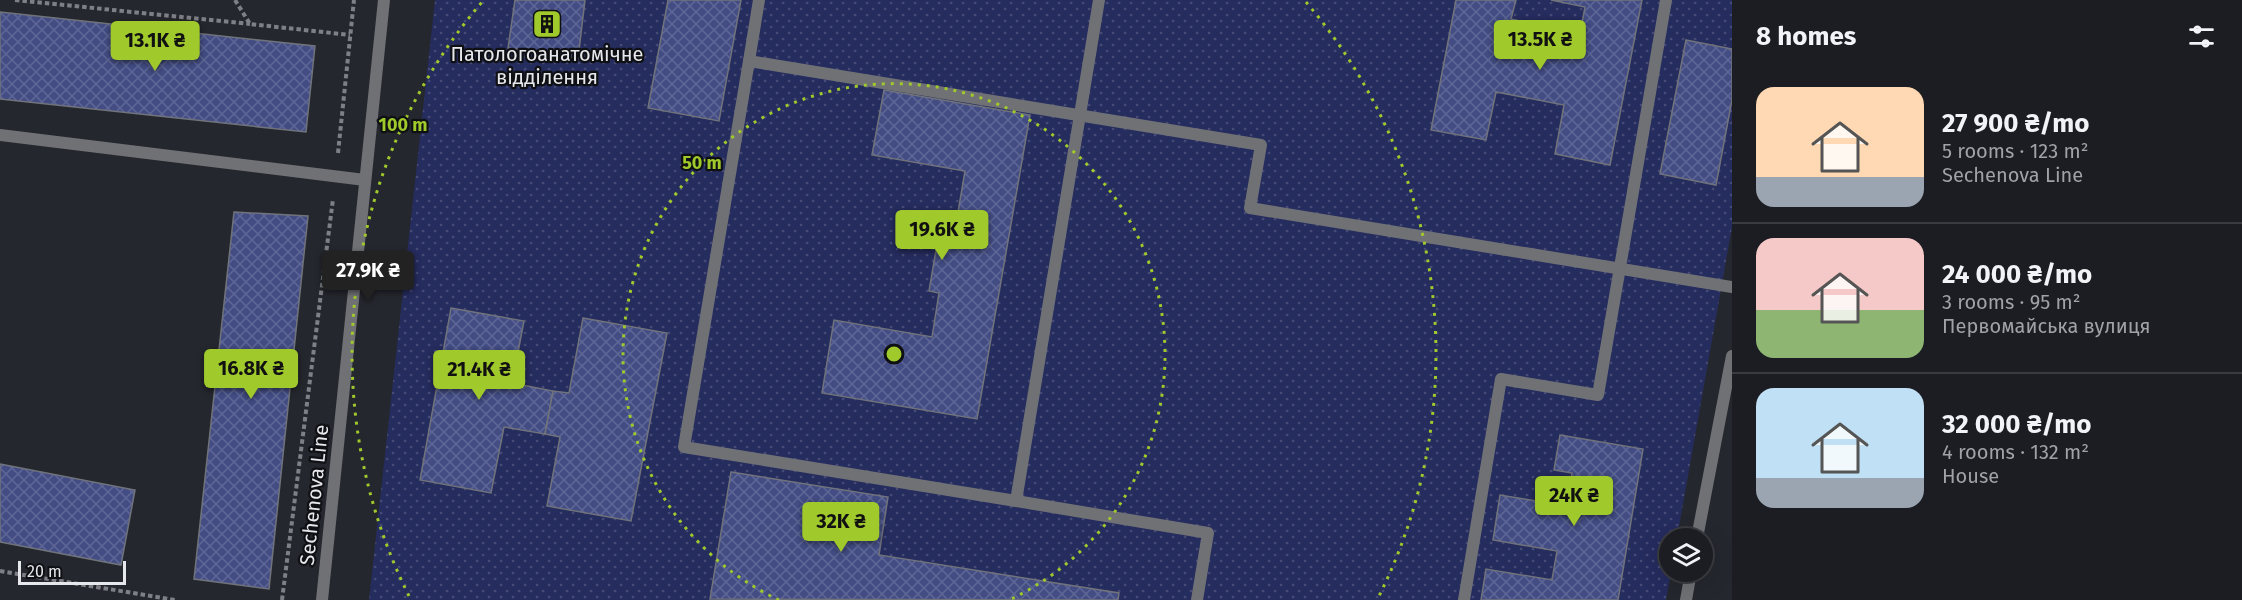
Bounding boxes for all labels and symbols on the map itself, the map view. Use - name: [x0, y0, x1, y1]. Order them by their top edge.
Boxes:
- building icon: Патологоанатомічне відділення: [531, 8, 563, 40]
- pin: 13.5K ₴: [1485, 20, 1595, 71]
- pin: 13.1K ₴: [100, 21, 210, 72]
- place label: Патологоанатомічне відділення: [450, 42, 644, 89]
- text: 100 m: [379, 114, 427, 136]
- text: 50 m: [682, 152, 722, 174]
- pin: 19.6K ₴: [887, 210, 997, 261]
- pin: 27.9K ₴: [313, 251, 423, 302]
- centre of rings: [884, 344, 904, 364]
- pin: 16.8K ₴: [196, 349, 306, 400]
- pin: 21.4K ₴: [424, 350, 534, 401]
- street label: Sechenova Line: [295, 424, 333, 566]
- pin: 24K ₴: [1532, 476, 1616, 527]
- pin: 32K ₴: [799, 502, 883, 553]
- scale bar: [18, 558, 126, 586]

